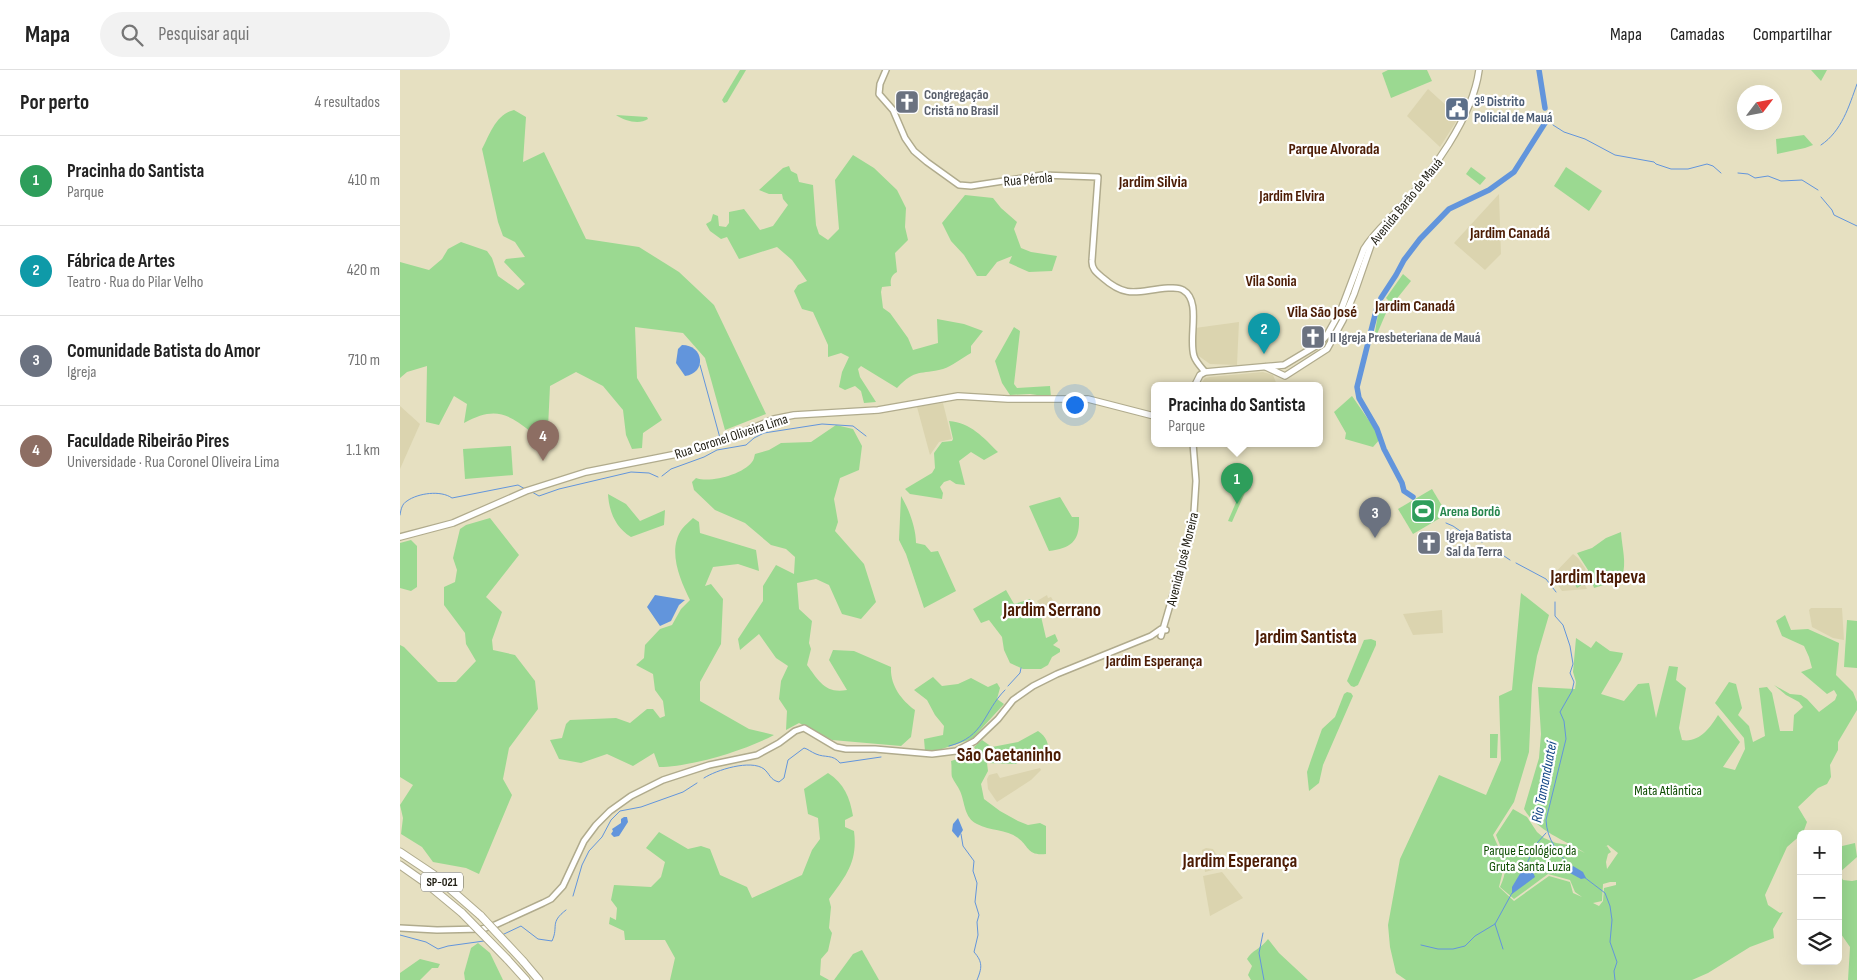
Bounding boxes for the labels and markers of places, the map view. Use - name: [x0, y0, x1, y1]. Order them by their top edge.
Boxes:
- place label: Congregação Cristã no Brasil: [924, 86, 998, 119]
- church icon: Congregação Cristã no Brasil: [894, 89, 920, 115]
- place label: 3º Distrito Policial de Mauá: [1474, 93, 1553, 126]
- public building icon: 3º Distrito Policial de Mauá: [1444, 96, 1470, 122]
- pin: 2: [1248, 313, 1280, 354]
- church icon: II Igreja Presbeteriana de Mauá: [1300, 324, 1326, 350]
- place label: II Igreja Presbeteriana de Mauá: [1330, 329, 1481, 346]
- pin: 4: [527, 420, 559, 461]
- pin: 1: [1221, 463, 1253, 504]
- pin: 3: [1359, 497, 1391, 538]
- sports icon: Arena Bordô: [1410, 498, 1436, 524]
- place label: Arena Bordô: [1439, 503, 1500, 520]
- place label: Igreja Batista Sal da Terra: [1446, 527, 1512, 560]
- church icon: Igreja Batista Sal da Terra: [1416, 530, 1442, 556]

